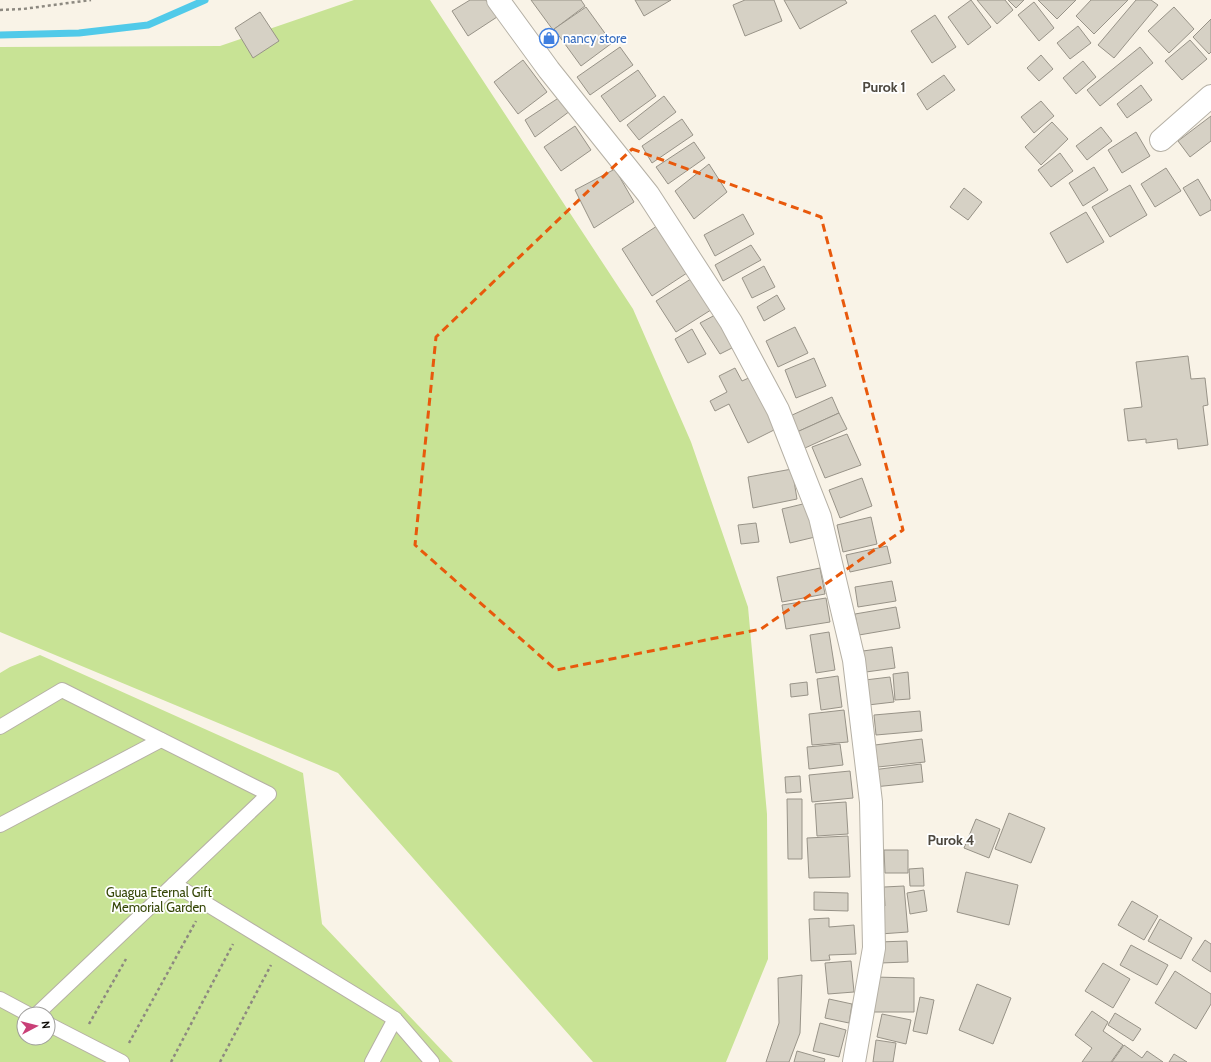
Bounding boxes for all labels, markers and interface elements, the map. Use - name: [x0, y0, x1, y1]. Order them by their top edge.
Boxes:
- shop icon: nancy store: [538, 27, 560, 49]
- place label: nancy store: [563, 30, 627, 46]
- district label: Purok 1: [862, 78, 906, 96]
- district label: Purok 4: [927, 831, 975, 849]
- park label: Guagua Eternal Gift Memorial Garden: [106, 884, 213, 915]
- north arrow: [16, 1006, 56, 1046]
- text: N: [39, 1020, 53, 1029]

